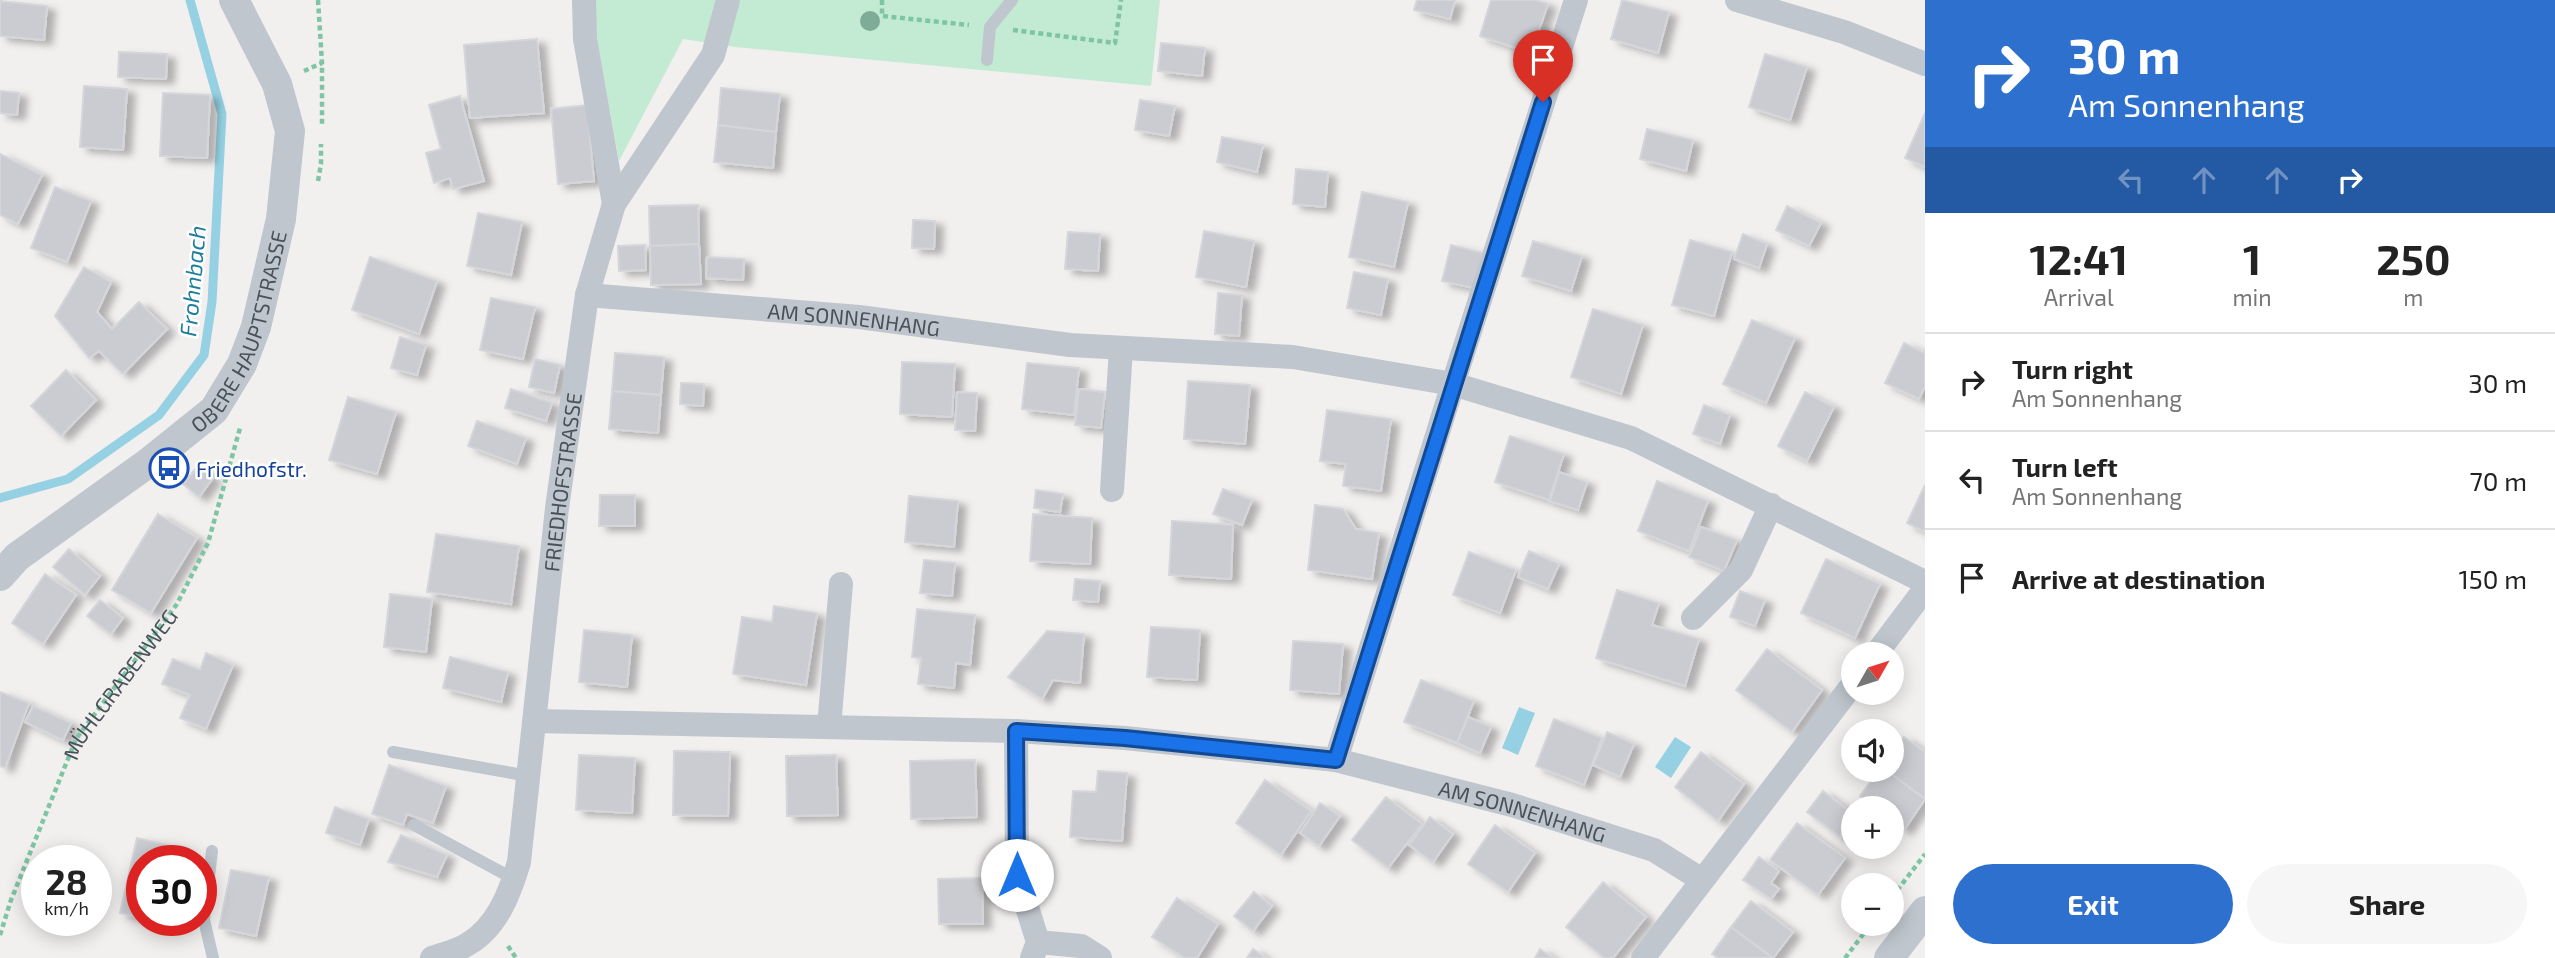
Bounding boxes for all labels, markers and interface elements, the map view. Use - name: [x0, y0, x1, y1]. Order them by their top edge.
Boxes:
- text: 30 m: [2068, 25, 2180, 84]
- icon: right: [1953, 28, 2044, 119]
- pin: [1513, 30, 1573, 102]
- icon: arrive: [1524, 41, 1562, 79]
- text: Am Sonnenhang: [2068, 85, 2305, 123]
- icon: left: [2112, 161, 2150, 199]
- icon: ahead: [2185, 161, 2223, 199]
- icon: ahead: [2258, 161, 2296, 199]
- icon: right: [2331, 161, 2369, 199]
- water label: Frohnbach: [173, 224, 211, 338]
- street label: OBERE HAUPTSTRASSE: [185, 228, 290, 437]
- text: 12:41: [2030, 233, 2128, 283]
- text: 1: [2243, 233, 2261, 283]
- text: 250: [2376, 233, 2450, 283]
- text: Arrival: [2044, 283, 2114, 311]
- text: min: [2232, 283, 2272, 311]
- text: m: [2403, 283, 2423, 311]
- street label: AM SONNENHANG: [767, 297, 942, 340]
- text: Turn right: [2012, 353, 2133, 384]
- icon: right: [1953, 363, 1991, 401]
- text: 30 m: [2468, 367, 2527, 398]
- text: Am Sonnenhang: [2012, 384, 2182, 412]
- street label: FRIEDHOFSTRASSE: [538, 391, 586, 573]
- bus stop icon: Friedhofstr.: [148, 447, 190, 489]
- text: Turn left: [2012, 451, 2118, 482]
- place label: Friedhofstr.: [196, 456, 307, 481]
- icon: left: [1953, 461, 1991, 499]
- text: 70 m: [2469, 465, 2527, 496]
- text: Am Sonnenhang: [2012, 482, 2182, 510]
- icon: arrive: [1953, 559, 1991, 597]
- text: Arrive at destination: [2012, 563, 2265, 594]
- text: 150 m: [2458, 563, 2527, 594]
- street label: MÜHLGRABENWEG: [57, 603, 182, 763]
- north arrow: [1841, 642, 1904, 705]
- map controls: [1841, 642, 1904, 936]
- button: sound: [1841, 719, 1904, 782]
- street label: AM SONNENHANG: [1436, 774, 1610, 847]
- button: +: [1841, 796, 1904, 859]
- position arrow: [980, 838, 1054, 912]
- speed limit sign: 30: [126, 845, 217, 936]
- text: 28: [45, 860, 88, 902]
- button: Exit: [1953, 864, 2233, 944]
- button: Share: [2247, 864, 2527, 944]
- button: −: [1841, 873, 1904, 936]
- text: km/h: [44, 897, 89, 919]

